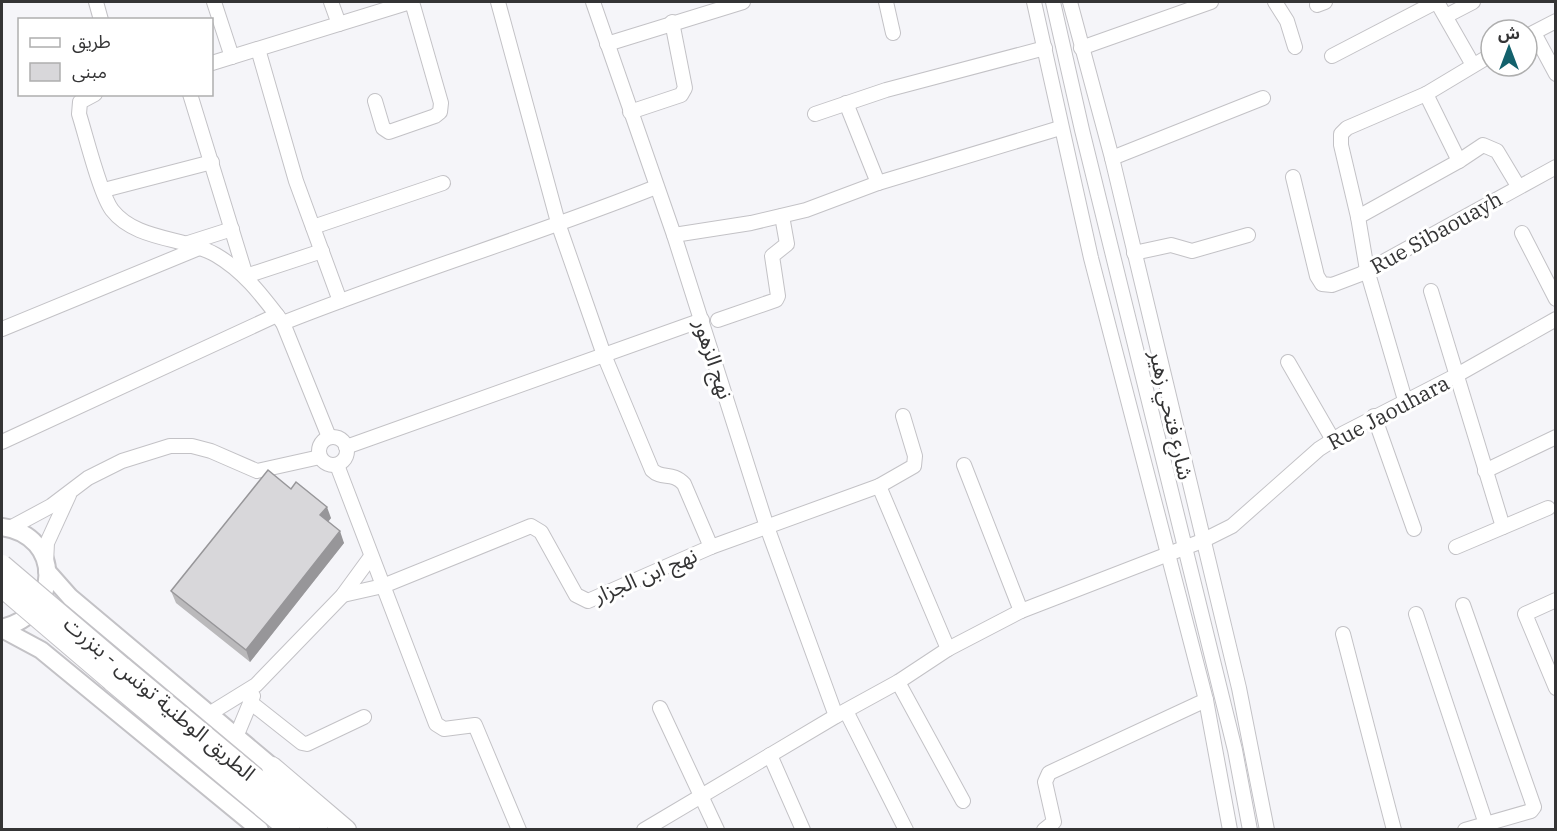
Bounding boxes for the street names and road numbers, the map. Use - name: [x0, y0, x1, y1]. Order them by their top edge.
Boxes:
- street label: Rue Sibaouayh: [1365, 184, 1507, 280]
- street label: نهج الزهور: [686, 315, 740, 403]
- street label: شارع فتحي زهير: [1141, 347, 1200, 483]
- street label: Rue Jaouhara: [1322, 368, 1454, 456]
- street label: نهج ابن الجزار: [588, 541, 702, 612]
- street label: الطريق الوطنية تونس - بنزرت: [58, 609, 262, 787]

